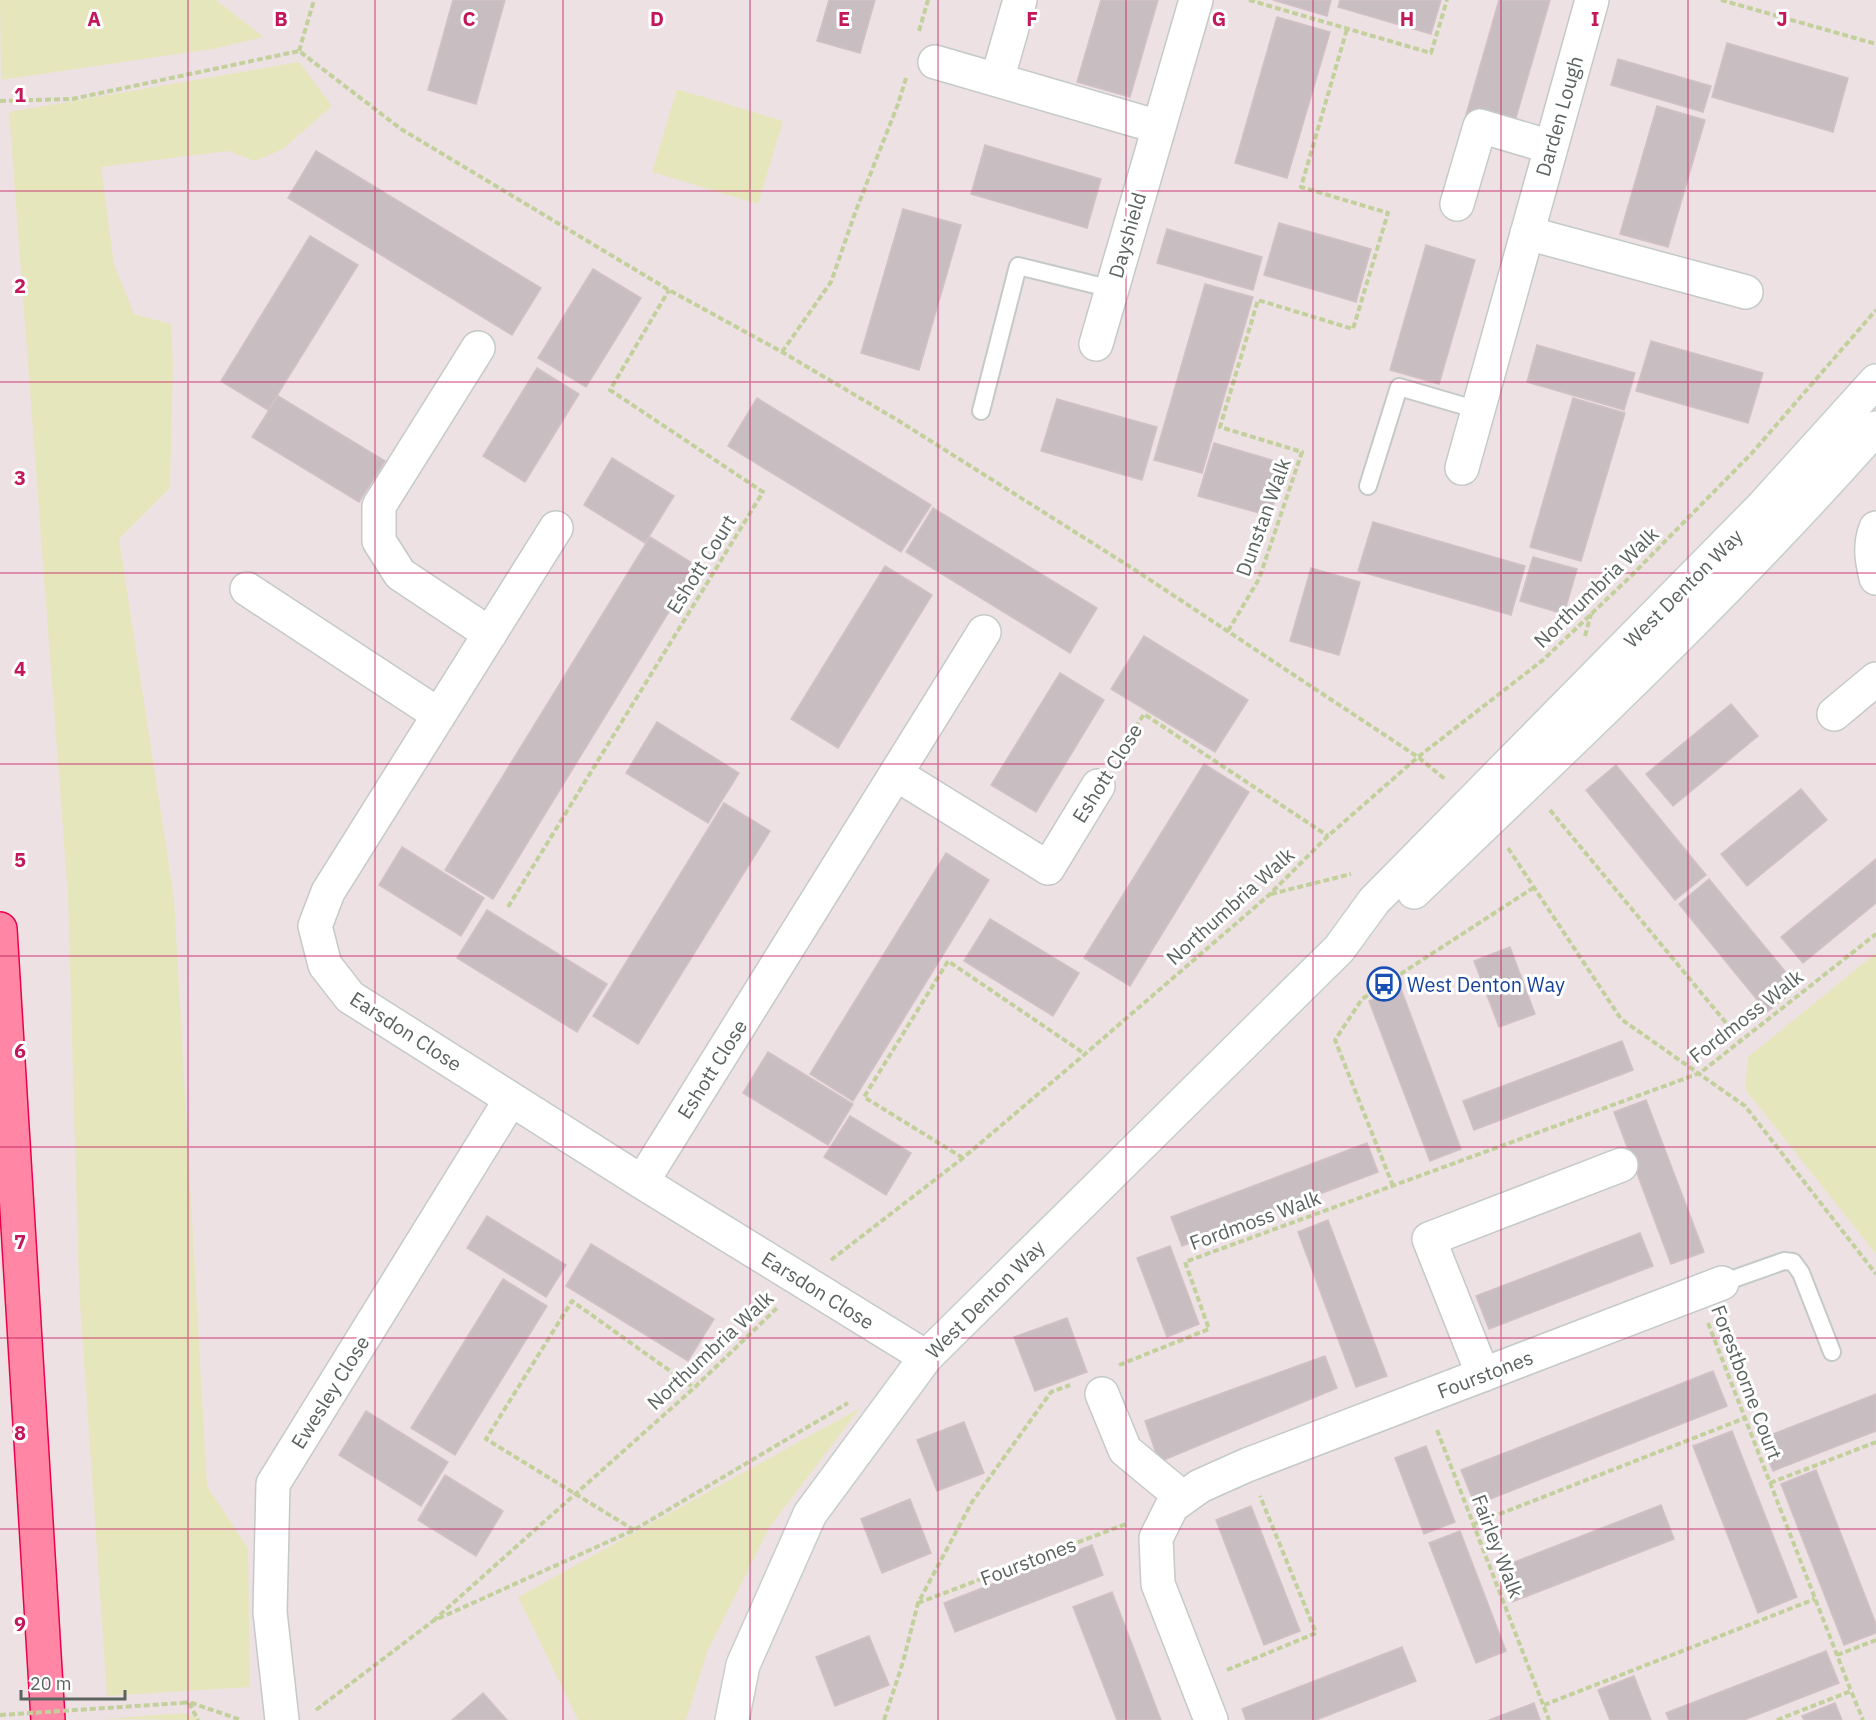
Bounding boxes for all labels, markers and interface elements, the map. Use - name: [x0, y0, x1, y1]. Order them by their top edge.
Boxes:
- text: A: [87, 5, 101, 32]
- text: B: [274, 5, 288, 32]
- text: C: [462, 5, 476, 32]
- text: D: [650, 5, 664, 32]
- text: E: [838, 5, 850, 32]
- text: F: [1026, 5, 1038, 32]
- text: G: [1212, 5, 1226, 32]
- text: H: [1400, 5, 1414, 32]
- text: I: [1591, 5, 1599, 32]
- text: J: [1776, 5, 1788, 32]
- street label: Darden Lough: [1529, 53, 1589, 179]
- text: 1: [14, 81, 26, 108]
- street label: Dayshield: [1102, 189, 1152, 281]
- text: 2: [14, 272, 26, 299]
- street label: Dunstan Walk: [1229, 454, 1297, 580]
- text: 3: [14, 464, 26, 491]
- street label: Eshott Court: [660, 509, 742, 619]
- street label: Northumbria Walk: [1528, 520, 1665, 654]
- street label: West Denton Way: [1618, 523, 1748, 653]
- text: 4: [14, 655, 26, 682]
- street label: Eshott Close: [1066, 718, 1148, 828]
- street label: Northumbria Walk: [1160, 841, 1300, 971]
- text: 5: [14, 846, 26, 873]
- street label: Fordmoss Walk: [1683, 963, 1809, 1069]
- bus stop icon: West Denton Way: [1366, 966, 1402, 1002]
- place label: West Denton Way: [1407, 971, 1565, 998]
- street label: Earsdon Close: [345, 985, 467, 1077]
- street label: Eshott Close: [671, 1014, 753, 1124]
- text: 6: [14, 1037, 26, 1064]
- street label: Fordmoss Walk: [1186, 1184, 1325, 1256]
- text: 7: [14, 1228, 26, 1255]
- street label: West Denton Way: [920, 1234, 1050, 1364]
- street label: Earsdon Close: [757, 1245, 879, 1335]
- street label: Northumbria Walk: [641, 1284, 779, 1416]
- street label: Forestborne Court: [1705, 1301, 1789, 1463]
- street label: Ewesley Close: [285, 1330, 375, 1454]
- street label: Fourstones: [1433, 1343, 1537, 1405]
- text: 8: [14, 1419, 26, 1446]
- street label: Fairley Walk: [1466, 1490, 1530, 1602]
- street label: Fourstones: [976, 1530, 1080, 1592]
- text: 9: [14, 1610, 26, 1637]
- scale bar: [21, 1663, 124, 1701]
- text: 20 m: [30, 1672, 72, 1695]

